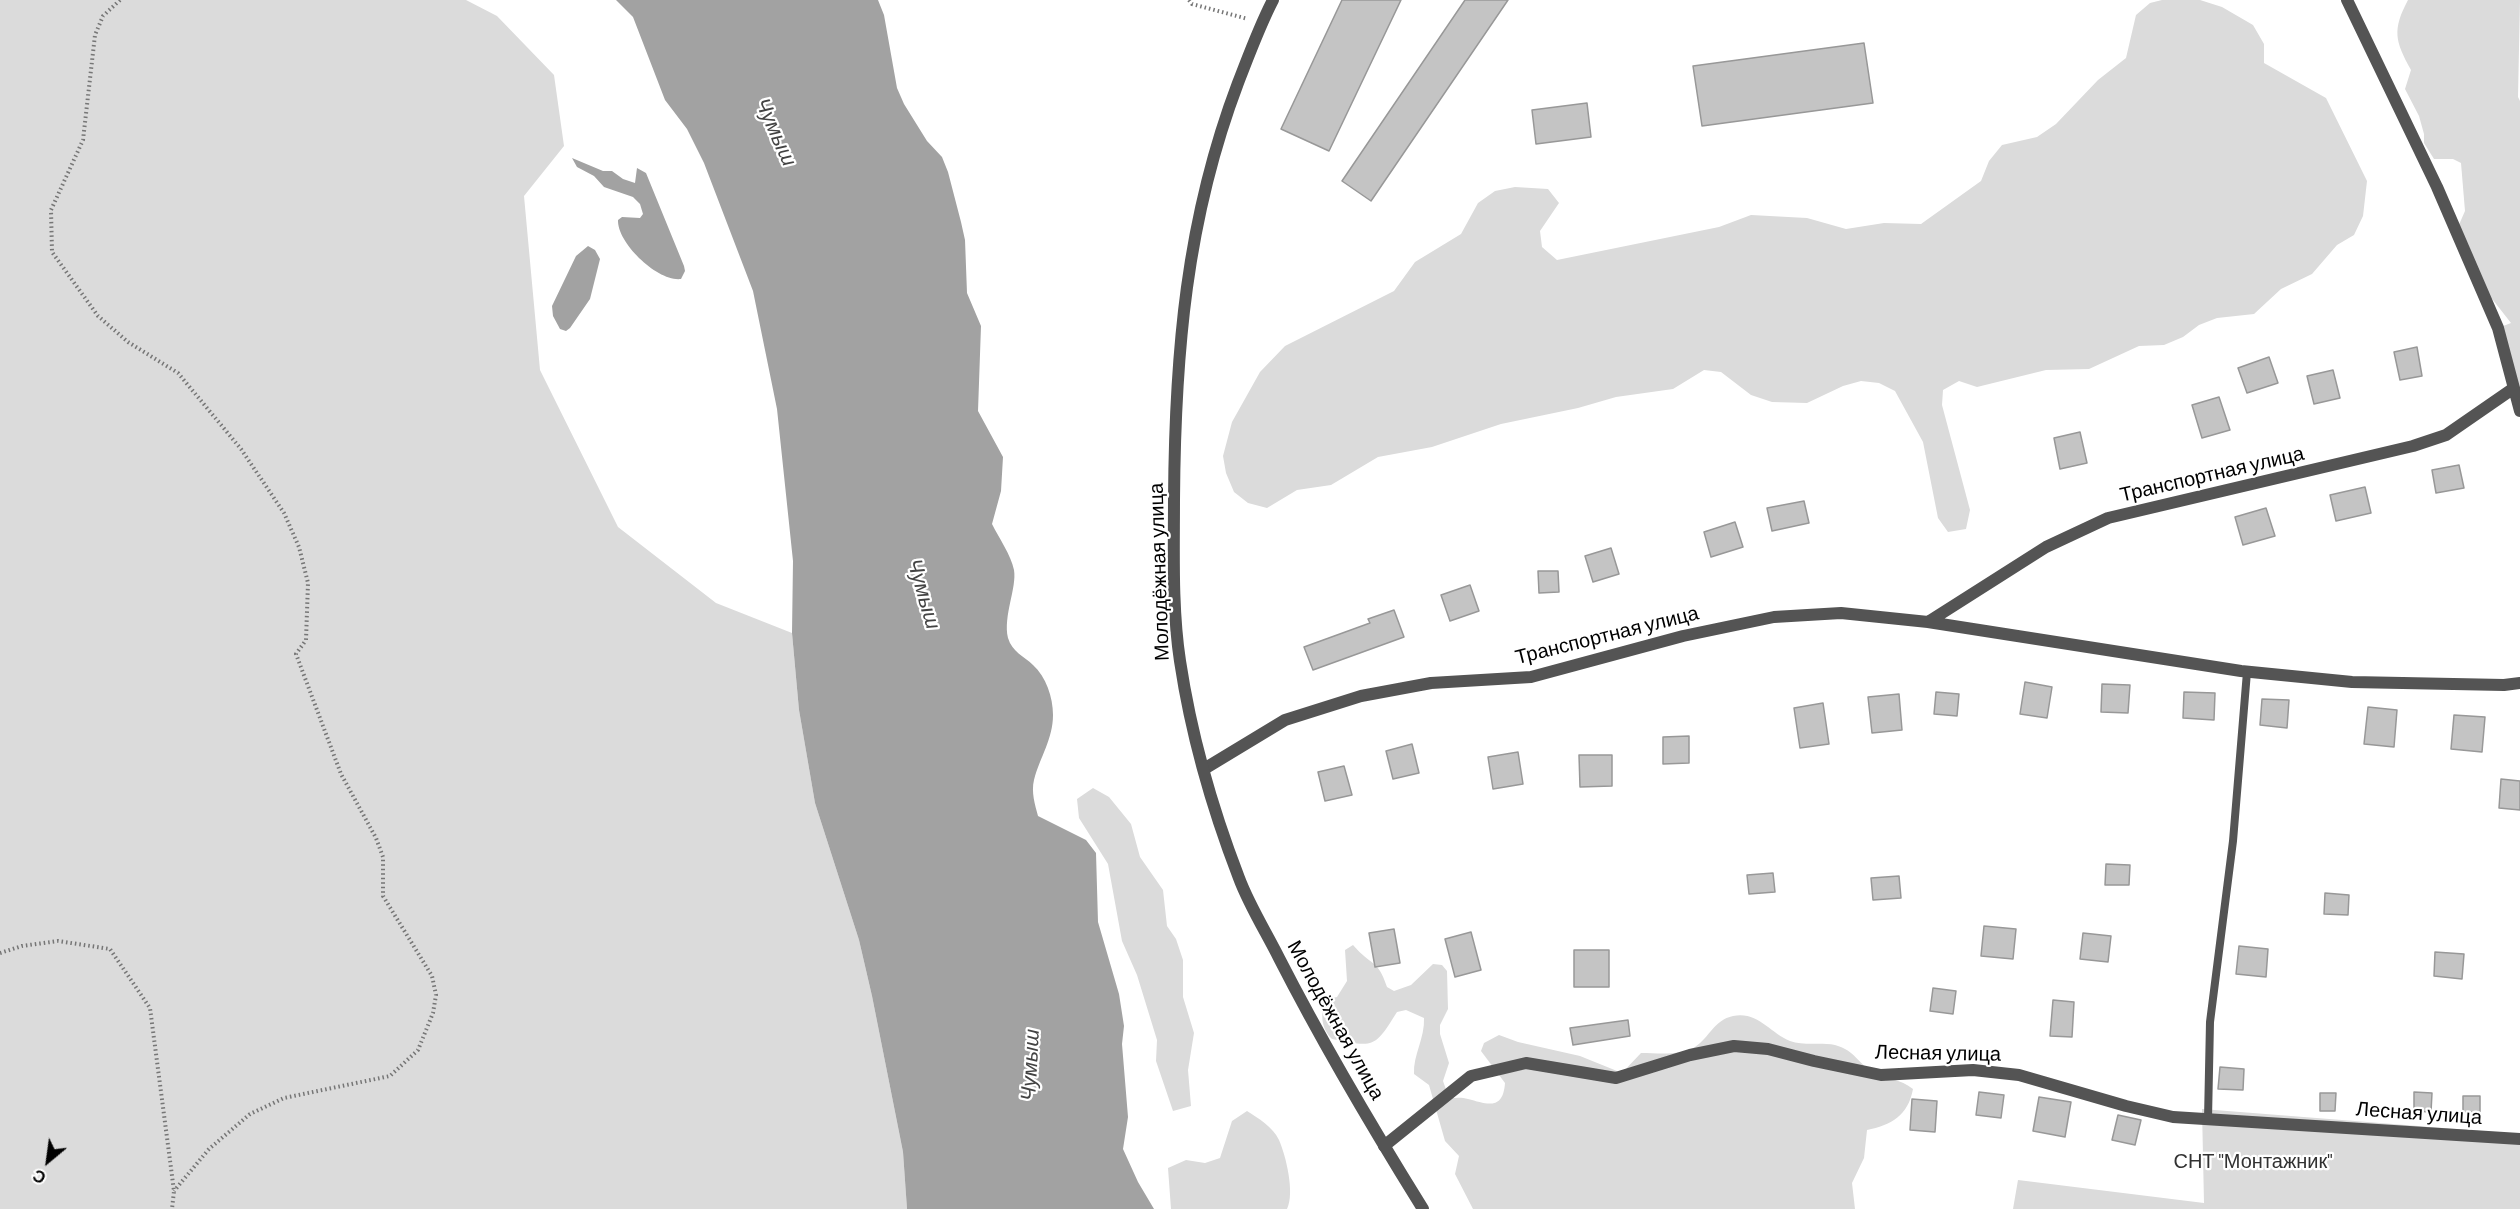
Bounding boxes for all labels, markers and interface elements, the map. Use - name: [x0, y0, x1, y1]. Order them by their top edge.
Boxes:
- water label: Чумыш: [750, 94, 802, 170]
- street label: Транспортная улица: [2118, 441, 2306, 507]
- street label: Молодёжная улица: [1144, 482, 1174, 662]
- water label: Чумыш: [902, 556, 946, 632]
- street label: Транспортная улица: [1513, 601, 1701, 669]
- street label: Молодёжная улица: [1282, 936, 1390, 1104]
- water label: Чумыш: [1016, 1028, 1044, 1102]
- street label: Лесная улица: [1875, 1040, 2001, 1066]
- street label: Лесная улица: [2355, 1097, 2483, 1129]
- north arrow: [18, 1131, 78, 1191]
- park label: СНТ "Монтажник": [2173, 1149, 2333, 1173]
- text: С: [29, 1166, 49, 1188]

